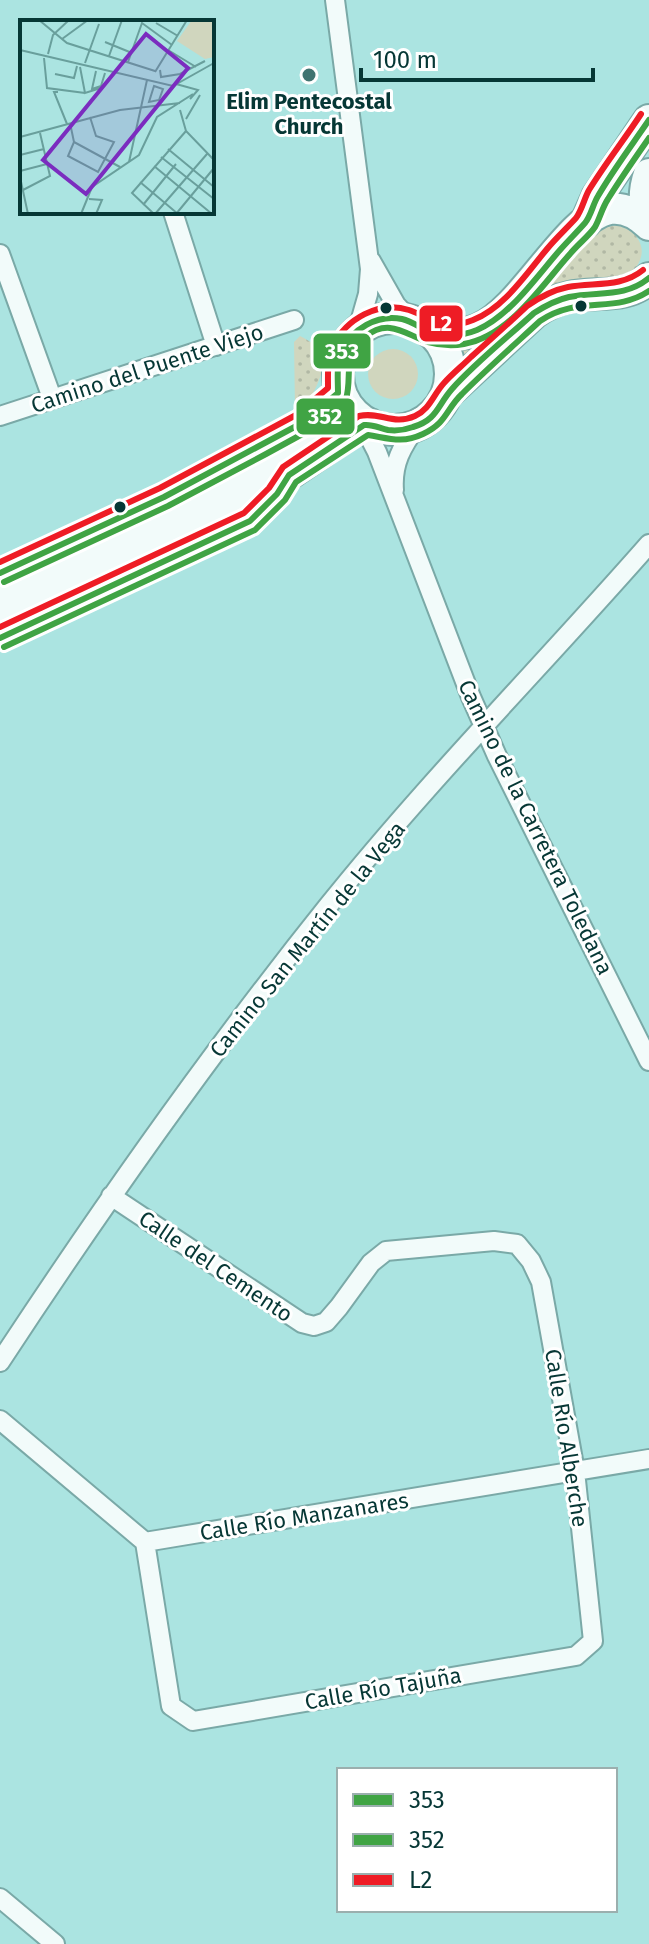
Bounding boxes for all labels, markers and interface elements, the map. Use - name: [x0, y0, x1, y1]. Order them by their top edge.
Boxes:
- inset map: [20, 20, 214, 214]
- scale bar: [361, 32, 593, 82]
- text: 100 m: [373, 46, 437, 74]
- marker: Elim Pentecostal Church: [300, 66, 318, 84]
- place label: Elim Pentecostal Church: [226, 88, 392, 140]
- unlabelled marker: [573, 298, 589, 314]
- unlabelled marker: [378, 300, 394, 316]
- line badge: L2: [418, 304, 464, 343]
- text: L2: [430, 310, 452, 337]
- street label: Camino del Puente Viejo: [27, 318, 267, 419]
- line badge: 353: [312, 332, 372, 370]
- text: 353: [324, 338, 359, 365]
- line badge: 352: [295, 397, 356, 436]
- text: 352: [307, 403, 342, 430]
- unlabelled marker: [112, 499, 128, 515]
- street label: Camino de la Carretera Toledana: [452, 675, 619, 979]
- street label: Camino San Martín de la Vega: [204, 816, 411, 1063]
- street label: Calle del Cemento: [134, 1205, 298, 1328]
- street label: Calle Río Alberche: [539, 1347, 594, 1529]
- street label: Calle Río Manzanares: [198, 1487, 410, 1546]
- street label: Calle Río Tajuña: [303, 1661, 463, 1716]
- legend: [337, 1768, 617, 1912]
- text: 353: [409, 1786, 445, 1814]
- text: 352: [409, 1826, 445, 1854]
- text: L2: [409, 1866, 432, 1894]

